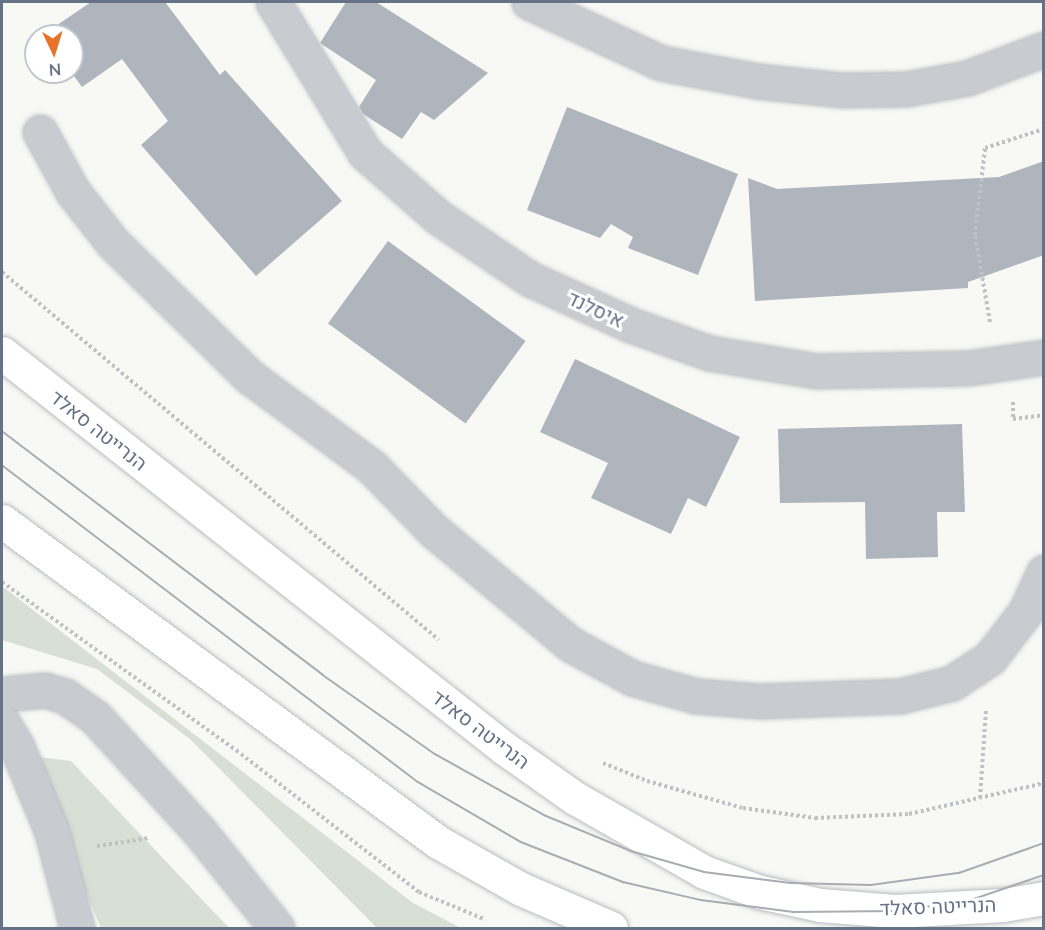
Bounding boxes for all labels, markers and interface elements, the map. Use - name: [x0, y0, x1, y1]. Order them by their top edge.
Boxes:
- north arrow: [24, 24, 84, 84]
- text: N: [48, 61, 62, 80]
- street label: איסלנד: [564, 286, 628, 332]
- street label: הנרייטה סאלד: [46, 385, 152, 475]
- street label: הנרייטה סאלד: [427, 684, 535, 774]
- street label: הנרייטה סאלד: [879, 892, 997, 920]

